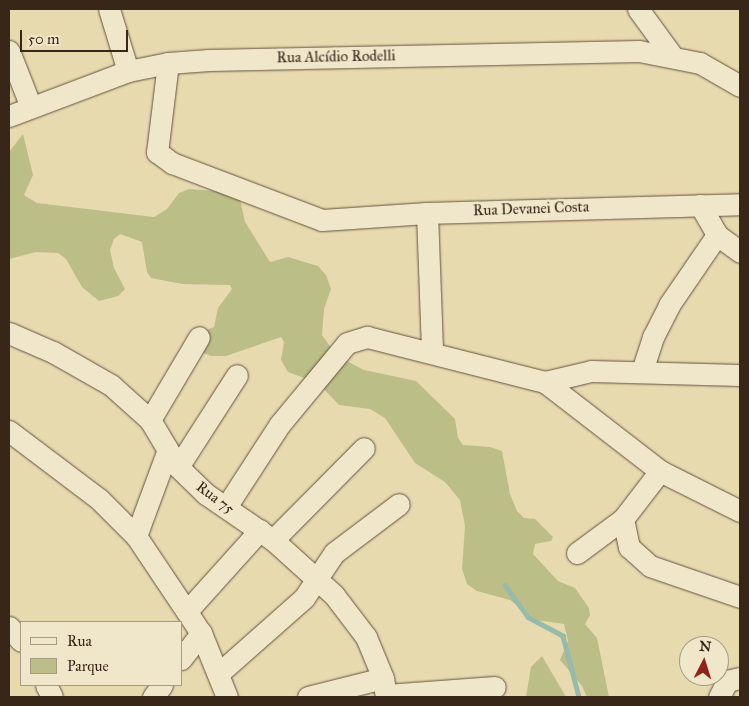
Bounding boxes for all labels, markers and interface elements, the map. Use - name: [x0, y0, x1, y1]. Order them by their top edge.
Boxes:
- scale bar: [22, 20, 130, 52]
- text: 50 m: [28, 30, 60, 48]
- street label: Rua Alcídio Rodelli: [276, 47, 396, 67]
- street label: Rua Devanei Costa: [473, 198, 589, 220]
- street label: Rua 75: [192, 478, 238, 518]
- legend: [20, 621, 182, 686]
- text: Rua: [67, 632, 92, 650]
- north arrow: [679, 636, 729, 686]
- text: N: [699, 638, 712, 656]
- text: Parque: [67, 657, 109, 675]

